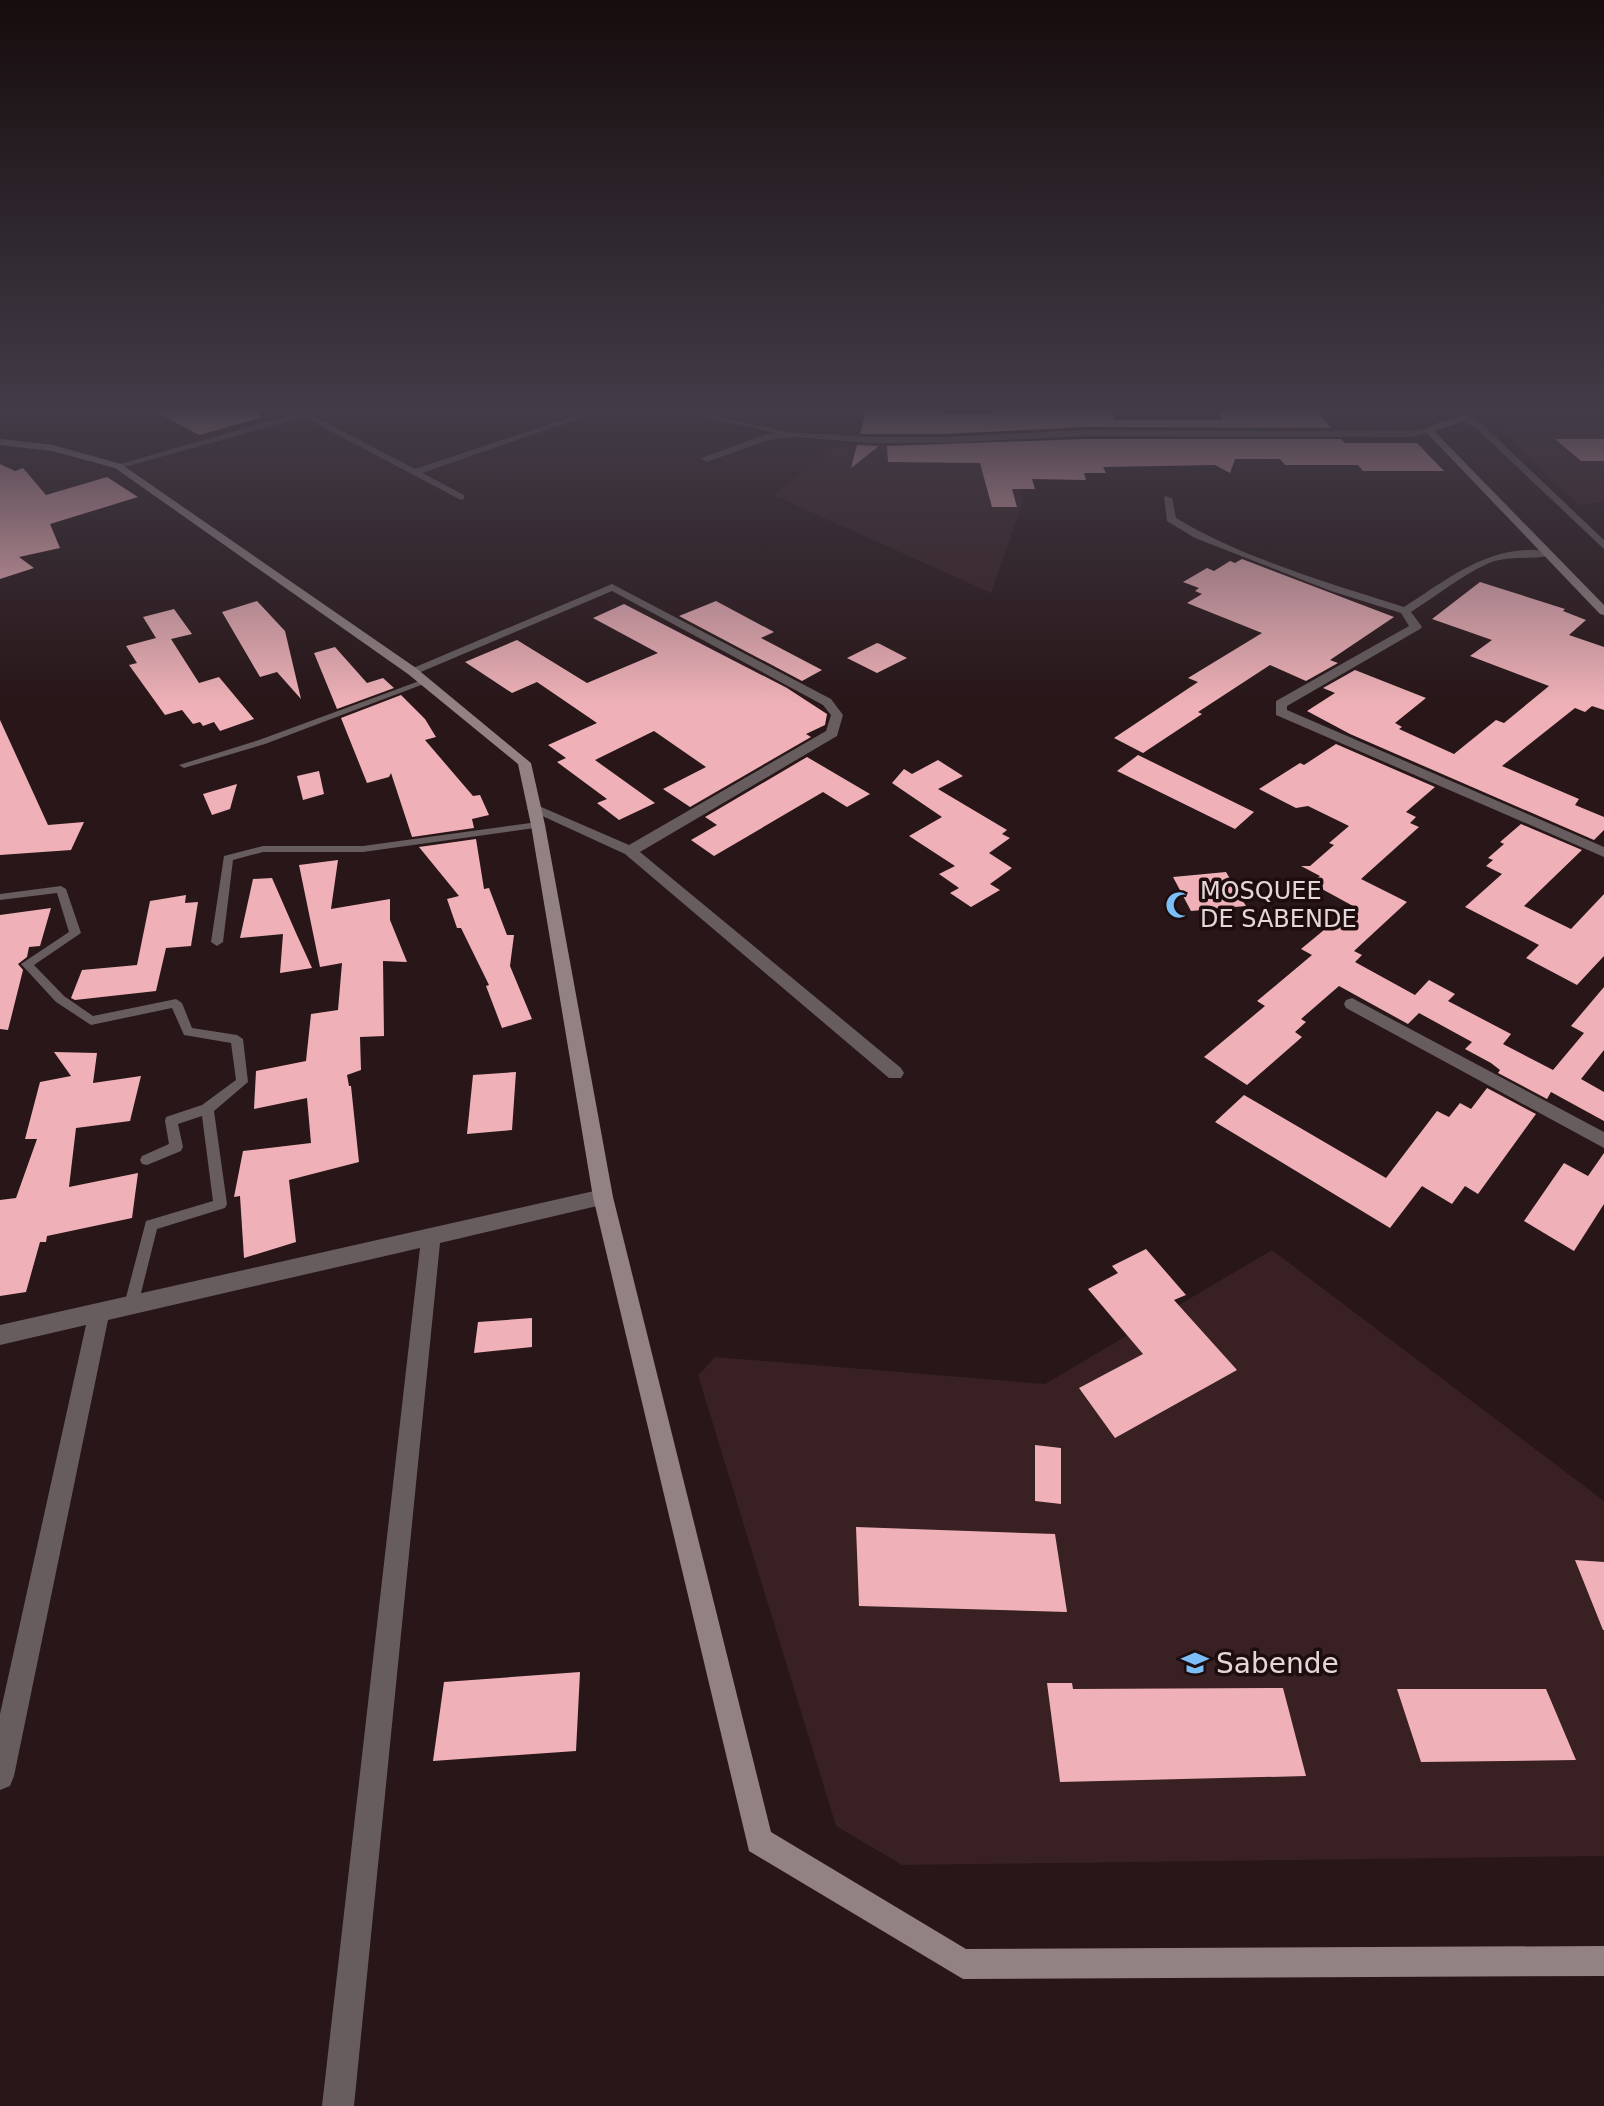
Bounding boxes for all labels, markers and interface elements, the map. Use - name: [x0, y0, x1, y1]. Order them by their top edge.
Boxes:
- place label: MOSQUEE DE SABENDE: [1200, 877, 1357, 933]
- mosque icon: MOSQUEE DE SABENDE: [1164, 890, 1194, 920]
- place label: Sabende: [1216, 1647, 1339, 1680]
- school or university icon: Sabende: [1180, 1648, 1210, 1678]

